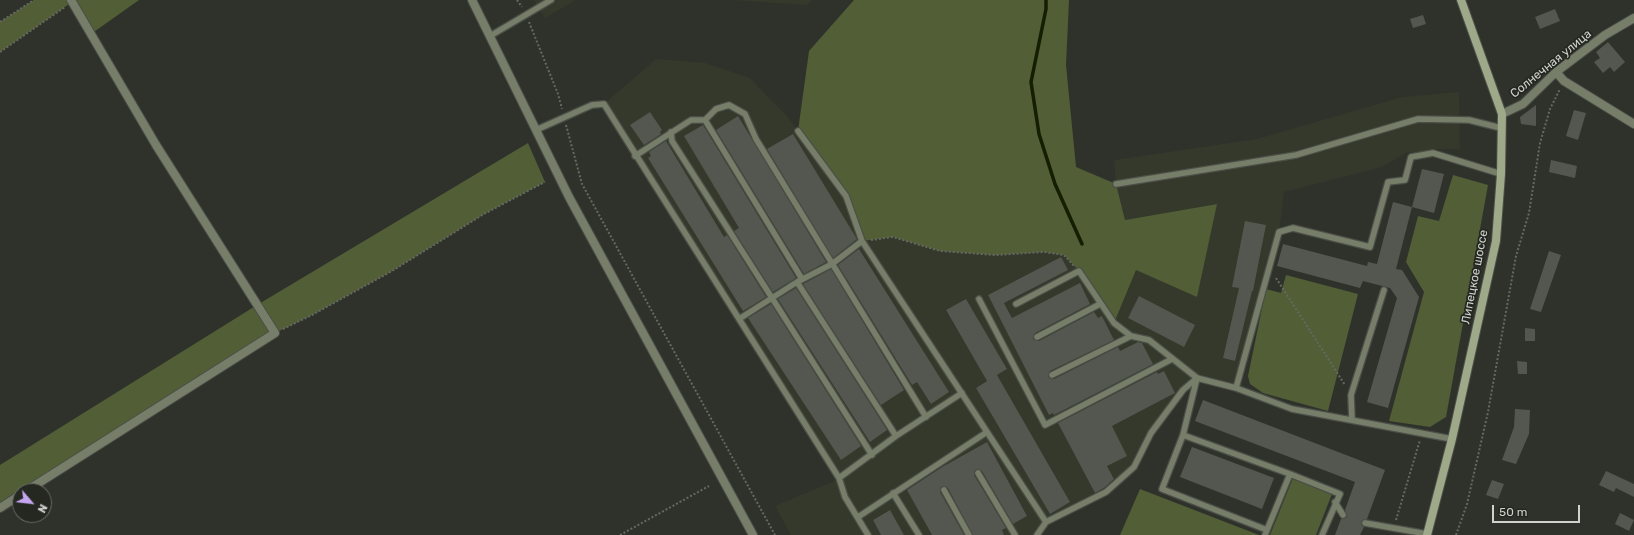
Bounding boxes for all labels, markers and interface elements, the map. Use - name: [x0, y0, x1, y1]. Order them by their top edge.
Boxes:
- street label: Солнечная улица: [1508, 27, 1594, 101]
- street label: Липецкое шоссе: [1459, 229, 1491, 325]
- north arrow: [12, 483, 52, 523]
- scale bar: [1494, 497, 1582, 523]
- text: N: [35, 502, 50, 515]
- text: 50 m: [1499, 505, 1527, 519]

